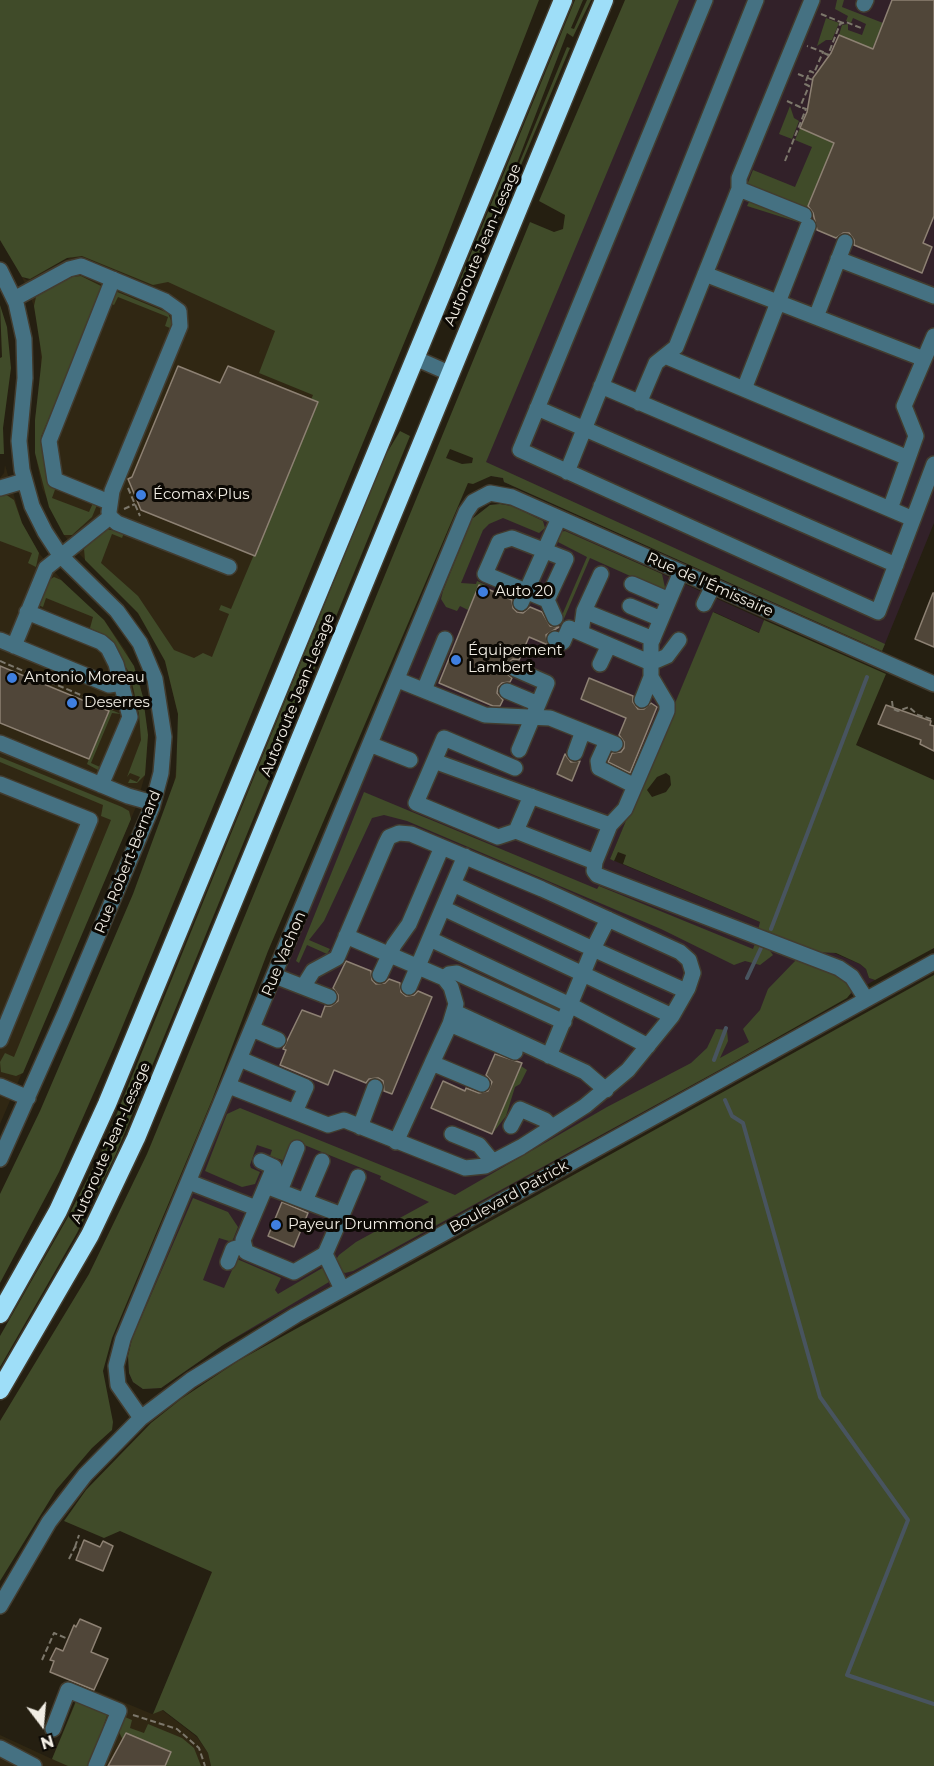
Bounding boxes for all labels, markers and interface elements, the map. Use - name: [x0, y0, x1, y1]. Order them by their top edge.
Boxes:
- street label: Autoroute Jean-Lesage: [441, 161, 525, 329]
- place label: Écomax Plus: [153, 486, 250, 504]
- marker: Écomax Plus: [134, 488, 148, 502]
- street label: Rue de l'Émissaire: [644, 549, 776, 621]
- place label: Auto 20: [495, 583, 553, 601]
- marker: Auto 20: [476, 585, 490, 599]
- street label: Autoroute Jean-Lesage: [257, 611, 339, 779]
- place label: Équipement Lambert: [468, 642, 563, 677]
- marker: Équipement Lambert: [449, 653, 463, 667]
- place label: Antonio Moreau: [24, 669, 145, 687]
- marker: Antonio Moreau: [5, 671, 19, 685]
- place label: Deserres: [84, 694, 150, 712]
- marker: Deserres: [65, 696, 79, 710]
- street label: Rue Robert-Bernard: [91, 788, 165, 936]
- street label: Rue Vachon: [258, 909, 310, 999]
- street label: Autoroute Jean-Lesage: [67, 1060, 155, 1226]
- street label: Boulevard Patrick: [446, 1157, 572, 1237]
- place label: Payeur Drummond: [288, 1216, 434, 1234]
- marker: Payeur Drummond: [269, 1218, 283, 1232]
- north arrow: [12, 1694, 72, 1754]
- text: N: [38, 1731, 56, 1753]

